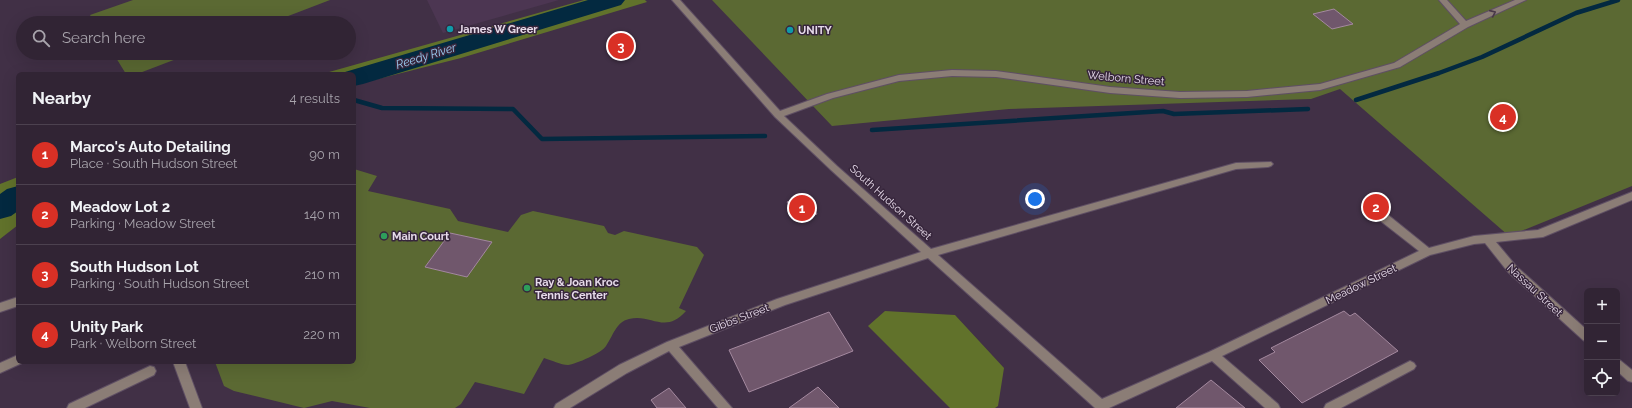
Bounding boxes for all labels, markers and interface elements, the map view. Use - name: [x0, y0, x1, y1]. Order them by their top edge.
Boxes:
- one-way arrow: [1490, 9, 1497, 17]
- search box: [16, 16, 356, 60]
- place label: James W Greer: [458, 23, 538, 36]
- marker: James W Greer: [445, 24, 455, 34]
- place label: UNITY: [798, 24, 833, 37]
- marker: UNITY: [785, 25, 795, 35]
- icon: search: [30, 27, 52, 49]
- text: Search here: [62, 29, 145, 47]
- pin: 3: [608, 31, 634, 61]
- water label: Reedy River: [394, 40, 459, 72]
- street label: Welborn Street: [1087, 69, 1165, 88]
- text: Nearby: [32, 88, 91, 108]
- text: 4 results: [289, 91, 340, 106]
- pin: 4: [1490, 102, 1516, 132]
- text: Marco's Auto Detailing: [70, 138, 231, 156]
- text: 1: [42, 147, 48, 162]
- text: 90 m: [309, 147, 340, 162]
- text: Place · South Hudson Street: [70, 156, 237, 171]
- street label: South Hudson Street: [847, 162, 935, 243]
- your location: [1025, 189, 1045, 209]
- pin: 2: [1363, 192, 1389, 222]
- pin: 1: [789, 193, 815, 223]
- text: Meadow Lot 2: [70, 198, 170, 216]
- text: 2: [41, 207, 49, 222]
- text: 140 m: [304, 207, 340, 222]
- text: Parking · Meadow Street: [70, 216, 215, 231]
- place label: Main Court: [392, 230, 450, 243]
- marker: Main Court: [379, 231, 389, 241]
- text: South Hudson Lot: [70, 258, 199, 276]
- street label: Nassau Street: [1504, 261, 1565, 320]
- street label: Meadow Street: [1324, 262, 1399, 307]
- text: 3: [41, 267, 49, 282]
- text: 210 m: [304, 267, 340, 282]
- text: Parking · South Hudson Street: [70, 276, 249, 291]
- place label: Ray & Joan Kroc Tennis Center: [535, 276, 619, 302]
- marker: Ray & Joan Kroc Tennis Center: [522, 283, 532, 293]
- map controls: [1584, 288, 1620, 396]
- button: +: [1584, 288, 1620, 324]
- street label: Gibbs Street: [708, 301, 771, 336]
- text: Unity Park: [70, 318, 143, 336]
- button: −: [1584, 324, 1620, 360]
- text: 4: [41, 327, 49, 342]
- text: 220 m: [303, 327, 340, 342]
- text: Park · Welborn Street: [70, 336, 196, 351]
- button: locate: [1584, 360, 1620, 396]

